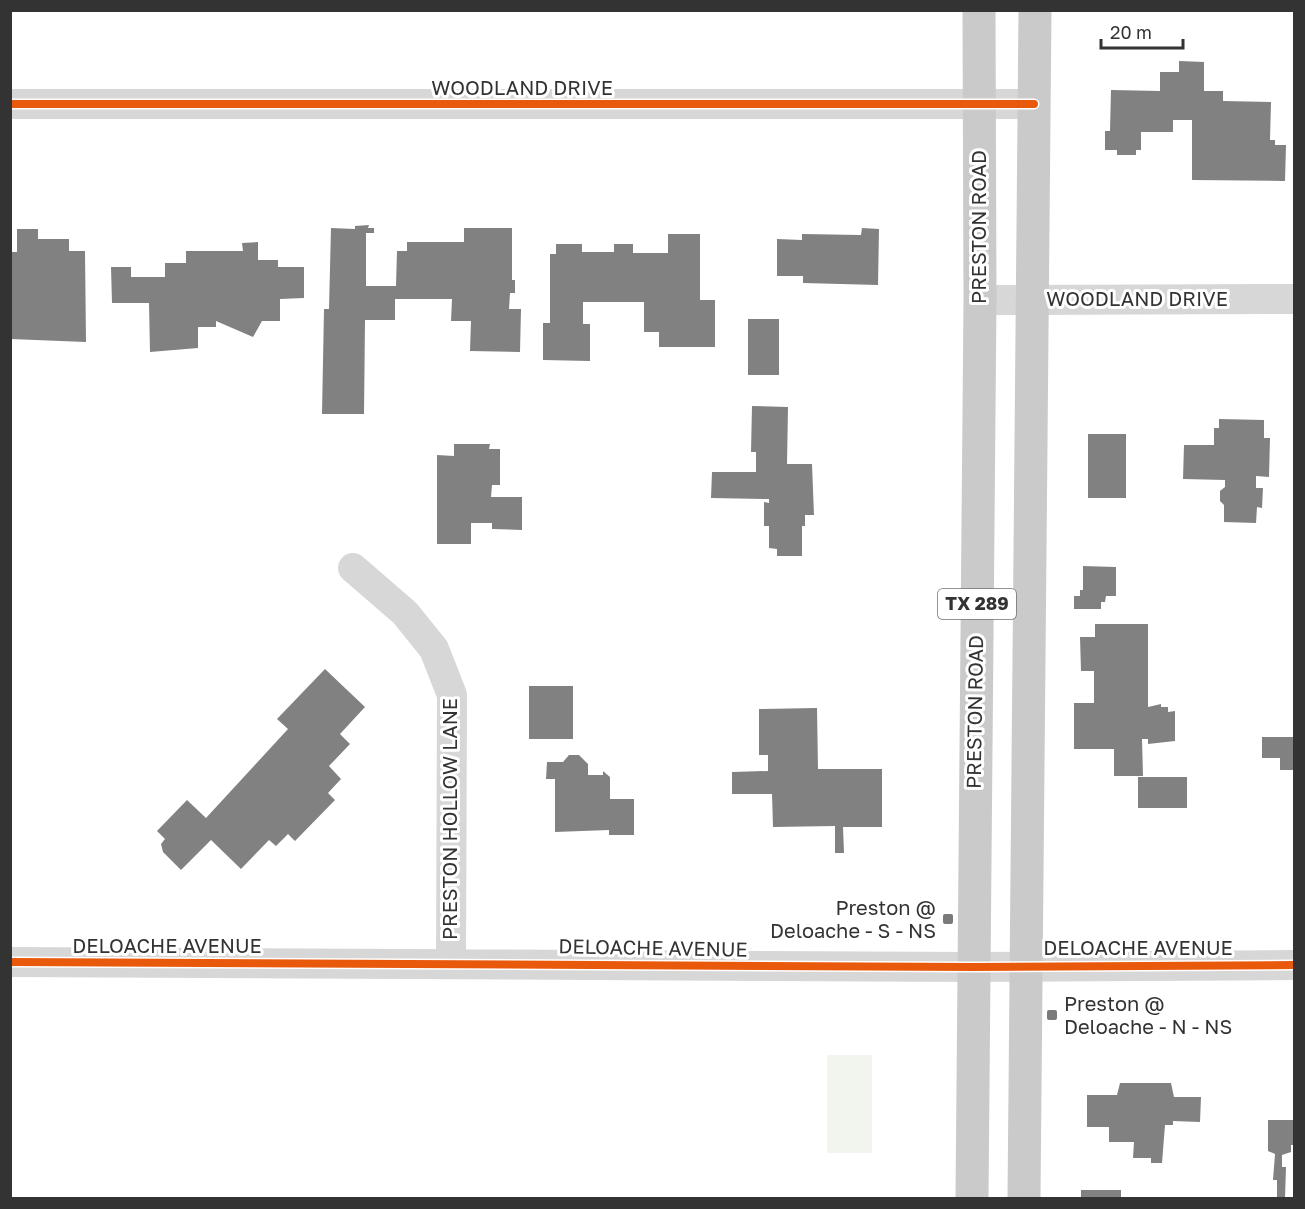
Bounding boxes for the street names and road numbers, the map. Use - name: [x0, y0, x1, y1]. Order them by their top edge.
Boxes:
- street label: WOODLAND DRIVE: [431, 75, 613, 99]
- street label: PRESTON ROAD: [966, 150, 990, 304]
- street label: WOODLAND DRIVE: [1046, 286, 1228, 310]
- road number: TX 289: [938, 589, 1016, 619]
- street label: PRESTON ROAD: [961, 635, 987, 789]
- street label: PRESTON HOLLOW LANE: [437, 698, 461, 940]
- street label: DELOACHE AVENUE: [72, 933, 262, 957]
- street label: DELOACHE AVENUE: [558, 933, 748, 961]
- street label: DELOACHE AVENUE: [1043, 935, 1233, 959]

